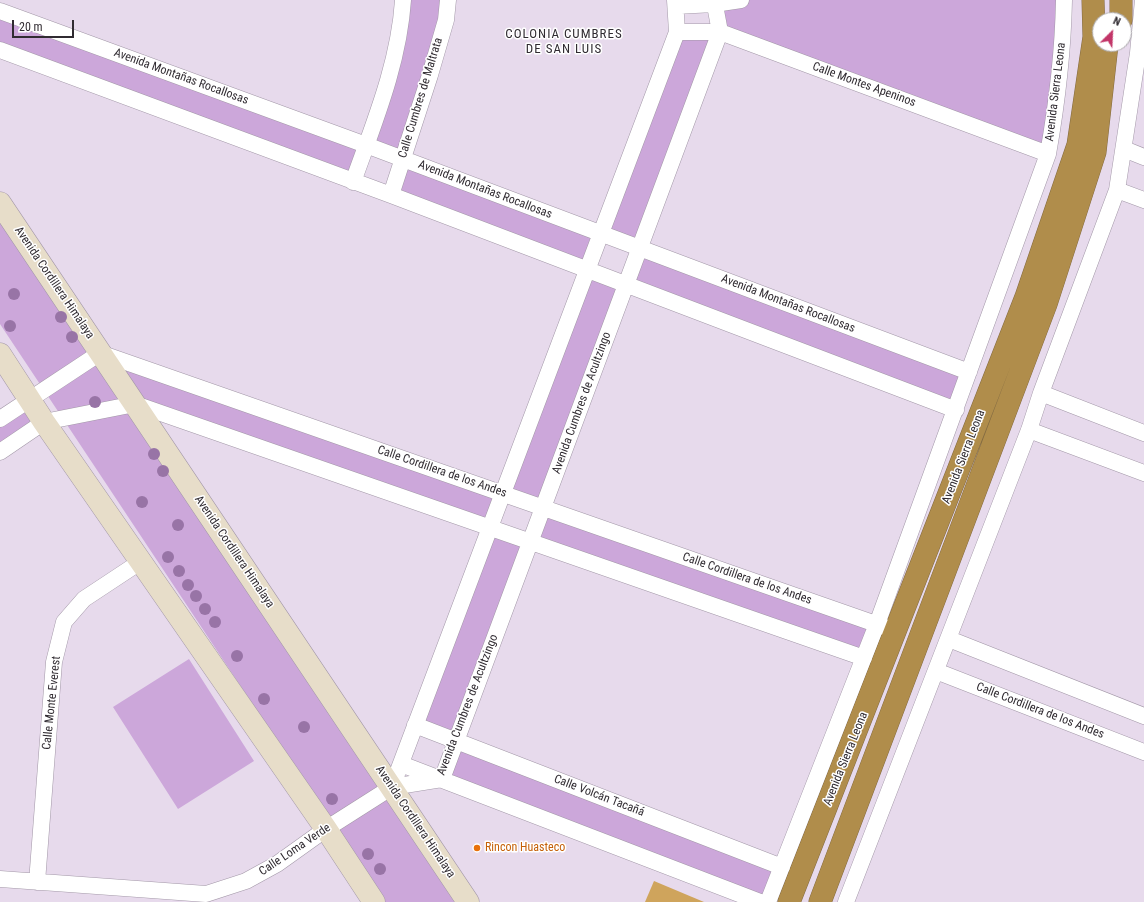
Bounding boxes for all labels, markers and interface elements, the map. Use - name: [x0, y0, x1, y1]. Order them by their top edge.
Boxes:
- scale bar: [14, 12, 76, 38]
- north arrow: [1092, 12, 1132, 52]
- text: N: [1111, 14, 1122, 29]
- text: 20 m: [19, 20, 43, 34]
- district label: COLONIA CUMBRES DE SAN LUIS: [505, 27, 623, 58]
- street label: Calle Cumbres de Maltrata: [396, 36, 446, 160]
- street label: Avenida Sierra Leona: [1043, 42, 1069, 142]
- street label: Avenida Montañas Rocallosas: [112, 46, 250, 108]
- street label: Calle Montes Apeninos: [810, 60, 918, 110]
- street label: Avenida Montañas Rocallosas: [416, 158, 554, 222]
- street label: Avenida Cordillera Himalaya: [11, 224, 97, 342]
- street label: Avenida Montañas Rocallosas: [719, 272, 857, 336]
- street label: Avenida Cumbres de Acultzingo: [550, 330, 614, 476]
- street label: Avenida Sierra Leona: [939, 408, 989, 506]
- street label: Calle Cordillera de los Andes: [376, 443, 508, 501]
- street label: Avenida Cordillera Himalaya: [191, 493, 277, 611]
- street label: Calle Cordillera de los Andes: [681, 550, 813, 608]
- street label: Avenida Cumbres de Acultzingo: [434, 632, 502, 778]
- street label: Calle Monte Everest: [40, 656, 64, 750]
- street label: Calle Cordillera de los Andes: [974, 680, 1106, 742]
- street label: Avenida Sierra Leona: [821, 710, 871, 808]
- street label: Avenida Cordillera Himalaya: [372, 763, 458, 881]
- street label: Calle Volcán Tacañá: [552, 772, 646, 820]
- street label: Calle Loma Verde: [257, 821, 333, 879]
- place label: Rincon Huasteco: [485, 841, 565, 855]
- marker: Rincon Huasteco: [472, 843, 482, 853]

